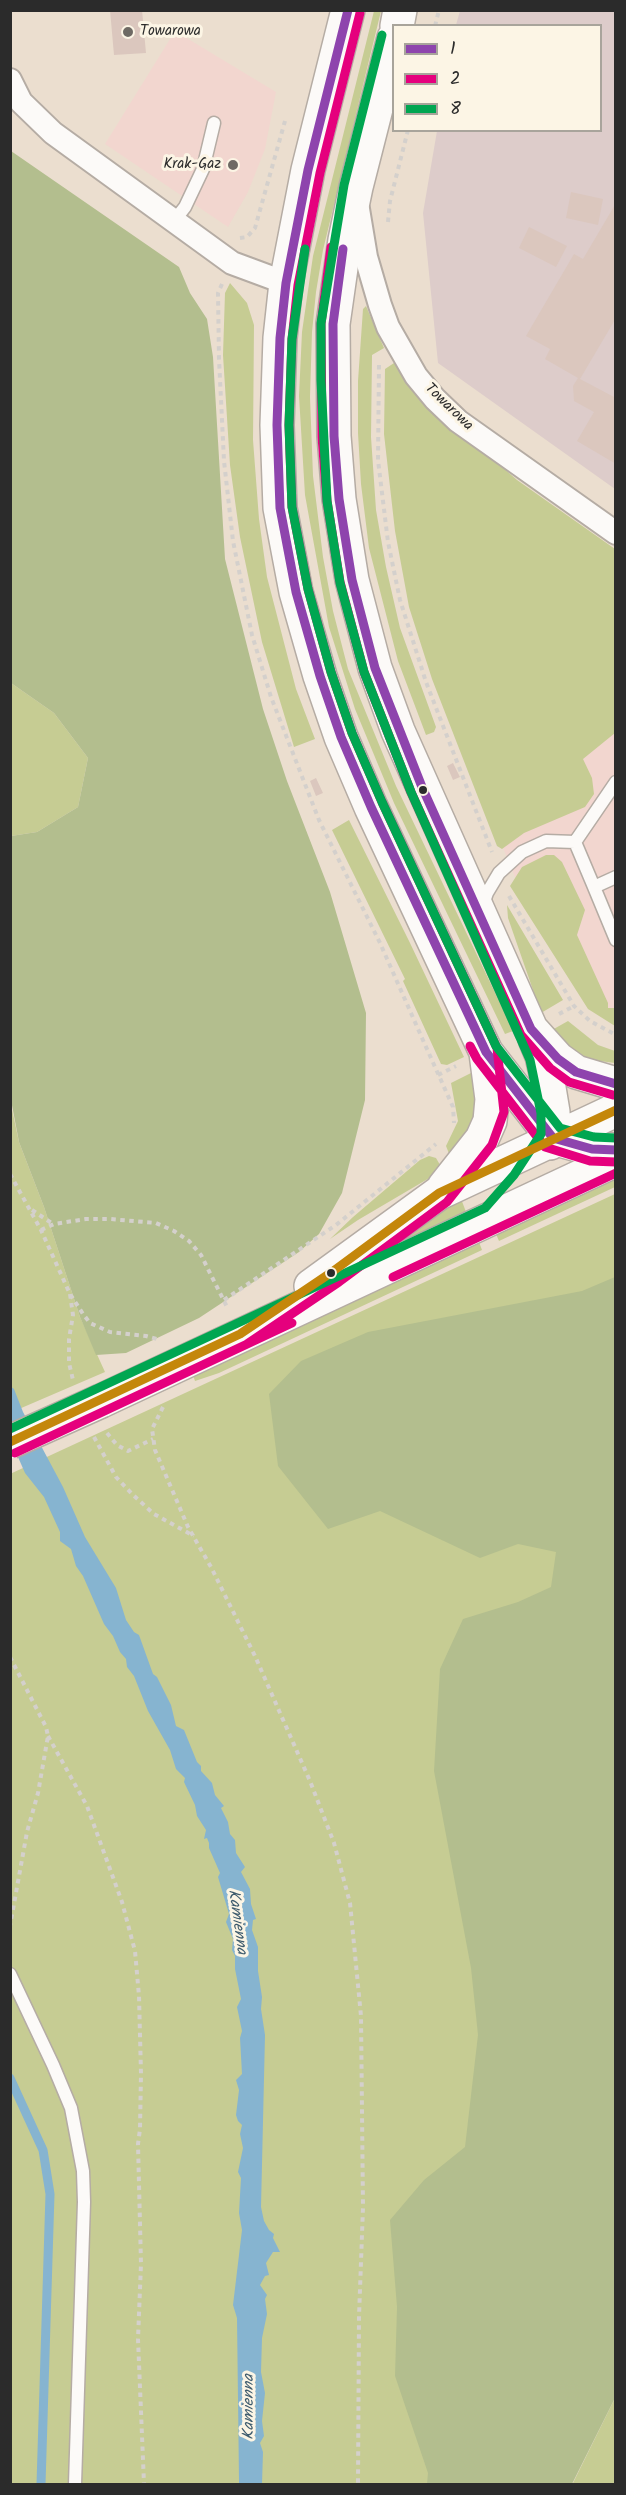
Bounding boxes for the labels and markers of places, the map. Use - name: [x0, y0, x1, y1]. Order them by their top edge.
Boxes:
- place label: Towarowa: [140, 23, 201, 41]
- marker: Towarowa: [121, 25, 135, 39]
- place label: Krak-Gaz: [163, 156, 221, 174]
- marker: Krak-Gaz: [226, 158, 240, 172]
- unlabelled marker: [417, 784, 429, 796]
- unlabelled marker: [325, 1267, 337, 1279]

